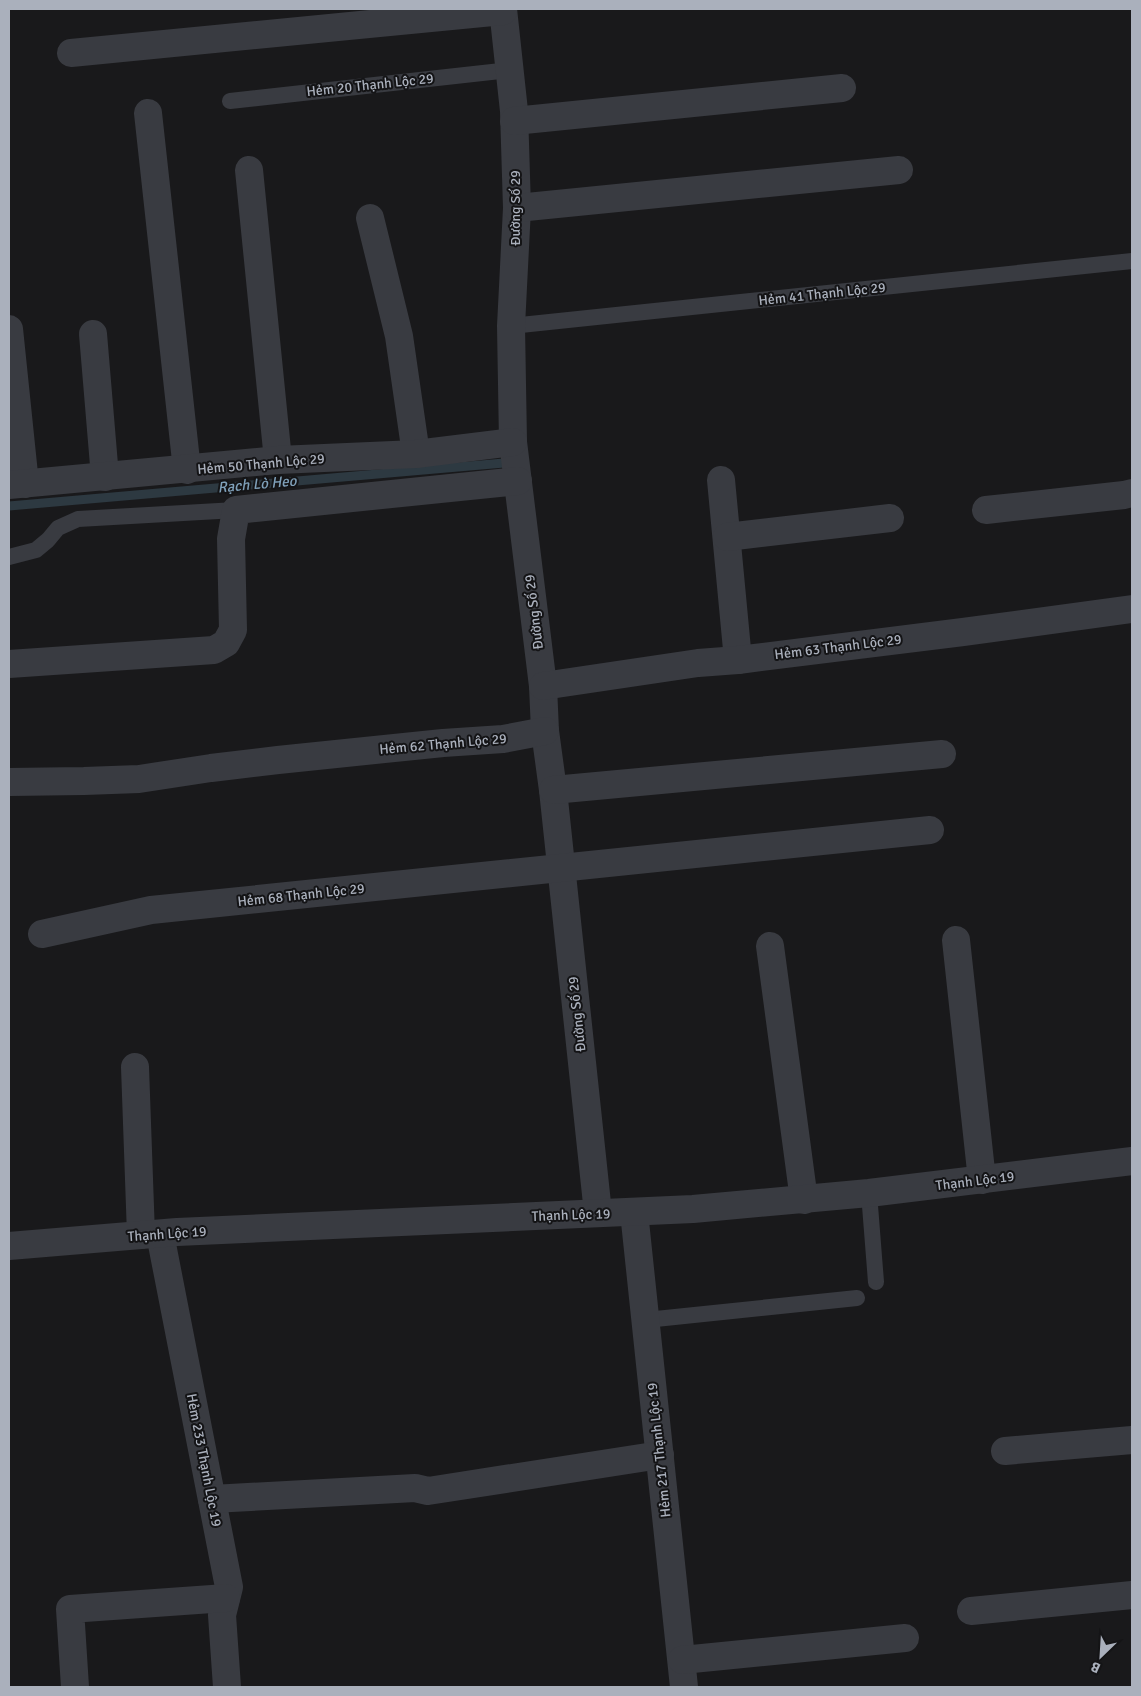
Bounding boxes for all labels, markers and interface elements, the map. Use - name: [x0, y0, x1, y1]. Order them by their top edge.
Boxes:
- street label: Hẻm 20 Thạnh Lộc 29: [306, 70, 434, 100]
- street label: Đường Số 29: [507, 170, 524, 246]
- street label: Hẻm 41 Thạnh Lộc 29: [758, 279, 886, 309]
- street label: Hẻm 50 Thạnh Lộc 29: [197, 450, 325, 478]
- water label: Rạch Lò Heo: [217, 471, 298, 496]
- street label: Đường Số 29: [521, 573, 547, 651]
- street label: Hẻm 63 Thạnh Lộc 29: [774, 631, 902, 663]
- street label: Hẻm 62 Thạnh Lộc 29: [379, 730, 507, 758]
- street label: Hẻm 68 Thạnh Lộc 29: [237, 880, 365, 910]
- street label: Đường Số 29: [565, 975, 589, 1053]
- street label: Thạnh Lộc 19: [935, 1168, 1015, 1194]
- street label: Thạnh Lộc 19: [531, 1205, 611, 1225]
- street label: Thạnh Lộc 19: [127, 1223, 207, 1245]
- street label: Hẻm 217 Thạnh Lộc 19: [643, 1382, 675, 1518]
- street label: Hẻm 233 Thạnh Lộc 19: [183, 1392, 225, 1528]
- north arrow: [1076, 1631, 1126, 1681]
- text: B: [1088, 1658, 1103, 1677]

